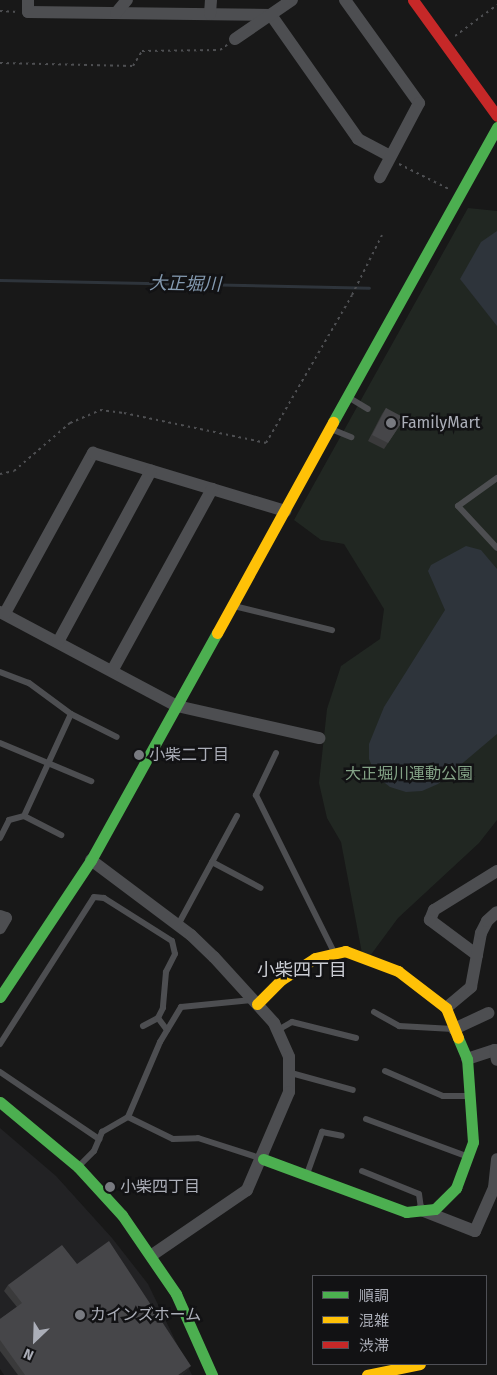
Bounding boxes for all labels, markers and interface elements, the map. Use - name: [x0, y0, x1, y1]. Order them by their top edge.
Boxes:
- water label: 大正堀川: [149, 273, 221, 295]
- place label: FamilyMart: [401, 413, 480, 433]
- marker: FamilyMart: [385, 417, 397, 429]
- place label: 小柴二丁目: [149, 745, 229, 765]
- marker: 小柴二丁目: [133, 749, 145, 761]
- park label: 大正堀川運動公園: [345, 764, 473, 784]
- district label: 小柴四丁目: [257, 959, 347, 981]
- place label: 小柴四丁目: [120, 1177, 200, 1197]
- marker: 小柴四丁目: [104, 1181, 116, 1193]
- legend: [312, 1275, 487, 1365]
- text: 順調: [359, 1287, 389, 1305]
- place label: カインズホーム: [90, 1305, 202, 1325]
- marker: カインズホーム: [74, 1309, 86, 1321]
- text: 混雑: [359, 1312, 389, 1330]
- north arrow: [10, 1315, 60, 1365]
- text: 渋滞: [359, 1337, 389, 1355]
- text: N: [21, 1345, 36, 1364]

